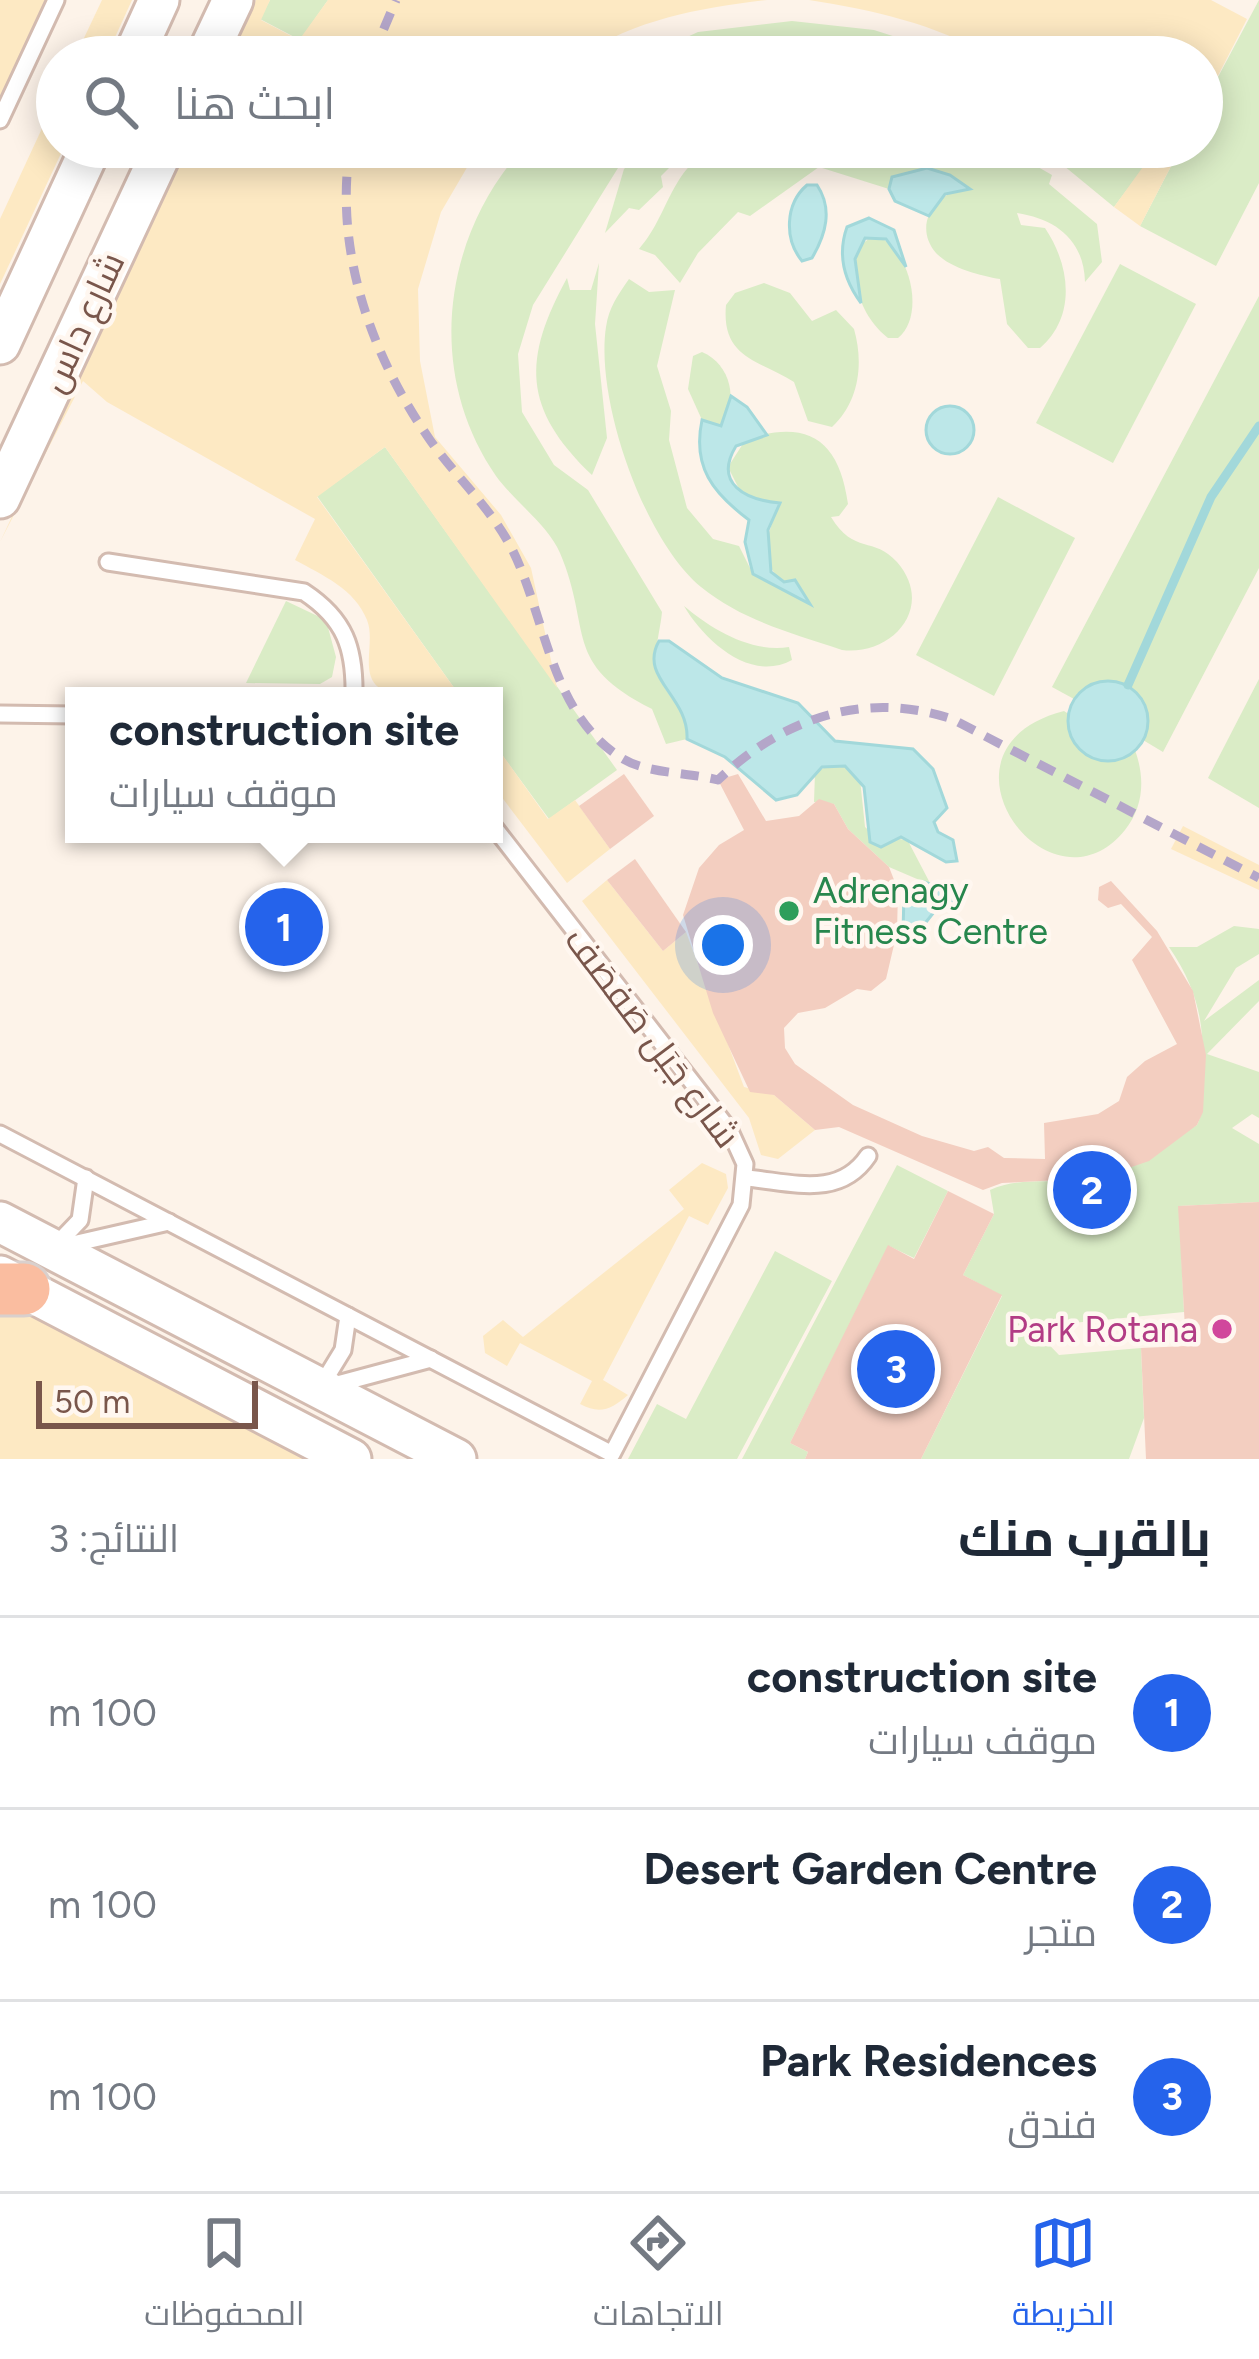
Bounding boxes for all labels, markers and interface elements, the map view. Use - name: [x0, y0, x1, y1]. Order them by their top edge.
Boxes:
- search box: [36, 36, 1223, 168]
- icon: search: [78, 69, 144, 135]
- text: ابحث هنا: [174, 76, 335, 130]
- street label: شارع داس: [31, 245, 136, 400]
- popup: [65, 687, 503, 843]
- text: construction site: [109, 702, 459, 756]
- text: موقف سيارات: [109, 770, 338, 817]
- place label: Adrenagy Fitness Centre: [813, 869, 1048, 953]
- pin: 1: [245, 882, 323, 972]
- marker: Adrenagy Fitness Centre: [776, 898, 802, 924]
- your location: [693, 915, 753, 975]
- street label: شارع جَبَل صَفصَف: [553, 919, 749, 1158]
- pin: 2: [1053, 1145, 1131, 1235]
- place label: Park Rotana: [1007, 1308, 1198, 1351]
- marker: Park Rotana: [1209, 1316, 1235, 1342]
- pin: 3: [857, 1324, 935, 1414]
- scale bar: [36, 1375, 258, 1428]
- text: 50 m: [54, 1382, 130, 1421]
- text: بالقرب منك: [958, 1508, 1211, 1569]
- text: النتائج: 3: [48, 1515, 179, 1562]
- text: construction site: [747, 1649, 1097, 1703]
- text: 100 m: [48, 1689, 157, 1736]
- text: 1: [1164, 1689, 1180, 1736]
- text: موقف سيارات: [868, 1717, 1097, 1764]
- text: Desert Garden Centre: [643, 1841, 1097, 1895]
- text: 100 m: [48, 1881, 157, 1928]
- text: 2: [1161, 1881, 1183, 1928]
- text: متجر: [1025, 1909, 1097, 1956]
- text: Park Residences: [760, 2033, 1097, 2087]
- text: 100 m: [48, 2073, 157, 2120]
- text: 3: [1161, 2073, 1183, 2120]
- text: فندق: [1007, 2101, 1097, 2148]
- tab: المحفوظات: [144, 2210, 305, 2344]
- tab: الاتجاهات: [593, 2210, 724, 2344]
- tab: الخريطة: [1012, 2210, 1115, 2344]

